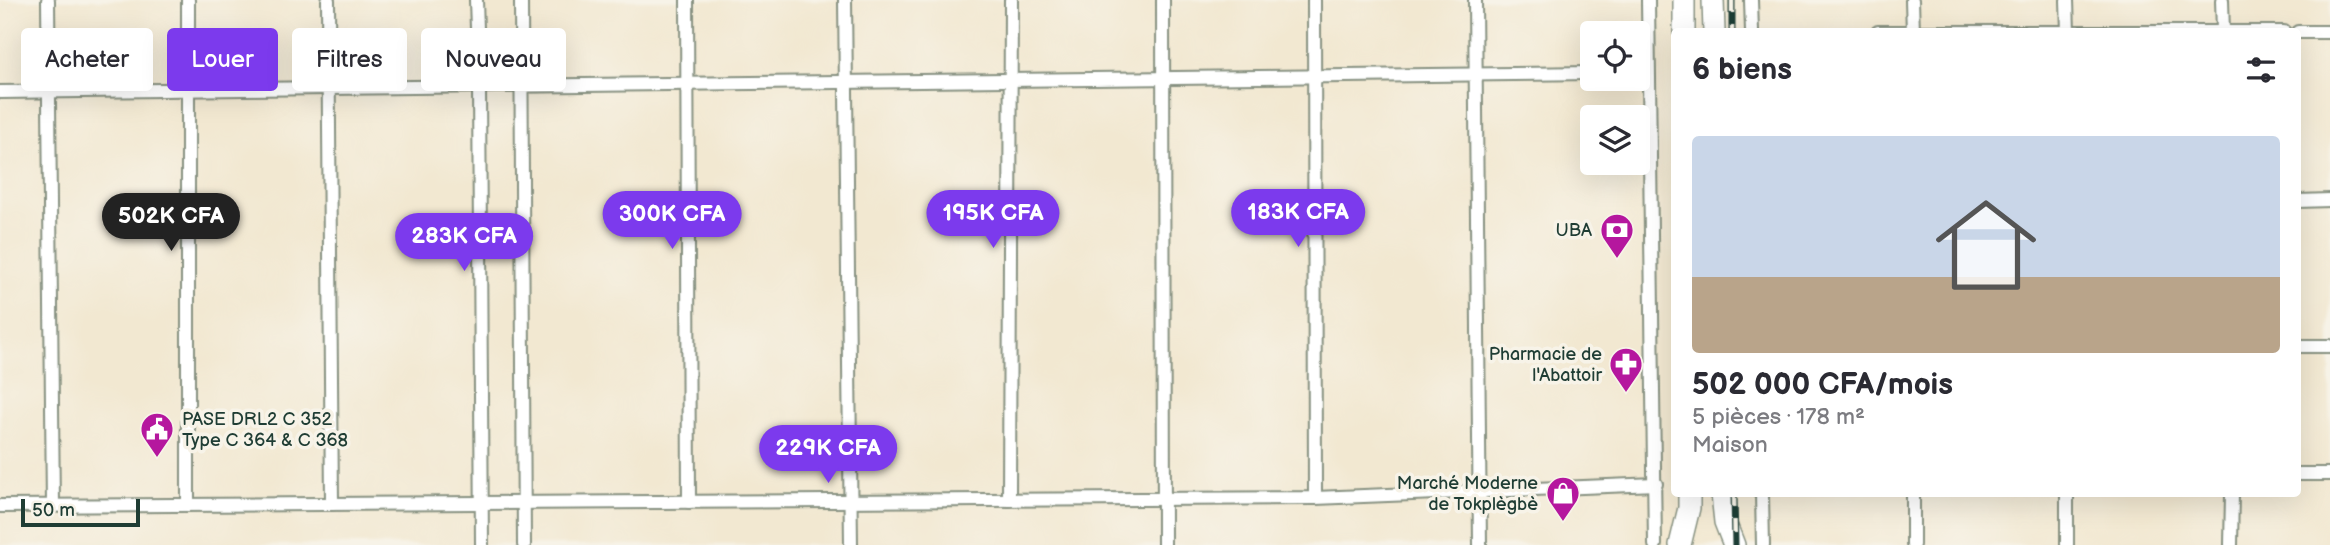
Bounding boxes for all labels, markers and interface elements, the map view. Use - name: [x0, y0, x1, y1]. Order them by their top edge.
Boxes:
- map controls: [1580, 21, 1650, 175]
- button: locate: [1580, 21, 1650, 91]
- chip: Acheter: [21, 28, 153, 91]
- chip: Louer: [167, 28, 278, 91]
- chip: Filtres: [292, 28, 407, 91]
- chip: Nouveau: [421, 28, 566, 91]
- icon: filters: [2242, 51, 2280, 89]
- text: 6 biens: [1692, 52, 1792, 88]
- button: layers: [1580, 105, 1650, 175]
- icon: home: [1923, 182, 2049, 308]
- pin: 195K CFA: [921, 190, 1065, 250]
- pin: 183K CFA: [1226, 190, 1370, 249]
- pin: 300K CFA: [600, 191, 744, 251]
- pin: 502K CFA: [99, 194, 243, 253]
- text: 183K CFA: [1247, 198, 1349, 226]
- text: 195K CFA: [942, 199, 1044, 227]
- text: 300K CFA: [619, 200, 725, 228]
- text: 502K CFA: [118, 202, 224, 230]
- bank icon: UBA: [1598, 211, 1636, 260]
- pin: 283K CFA: [392, 214, 536, 273]
- place label: UBA: [1555, 220, 1592, 241]
- text: 283K CFA: [411, 222, 517, 250]
- place label: Pharmacie de l'Abattoir: [1489, 344, 1602, 386]
- pharmacy icon: Pharmacie de l'Abattoir: [1607, 345, 1645, 394]
- text: 502 000 CFA/mois: [1692, 367, 1953, 403]
- text: 5 pièces · 178 m²: [1692, 403, 1865, 431]
- place label: PASE DRL2 C 352 Type C 364 & C 368: [182, 409, 348, 451]
- public building icon: PASE DRL2 C 352 Type C 364 & C 368: [138, 410, 176, 459]
- pin: 229K CFA: [756, 426, 900, 485]
- text: Maison: [1692, 431, 1768, 459]
- text: 229K CFA: [775, 434, 881, 462]
- place label: Marché Moderne de Tokplègbè: [1397, 473, 1538, 515]
- shop icon: Marché Moderne de Tokplègbè: [1544, 474, 1582, 523]
- scale bar: [21, 496, 140, 528]
- text: 50 m: [32, 499, 75, 522]

